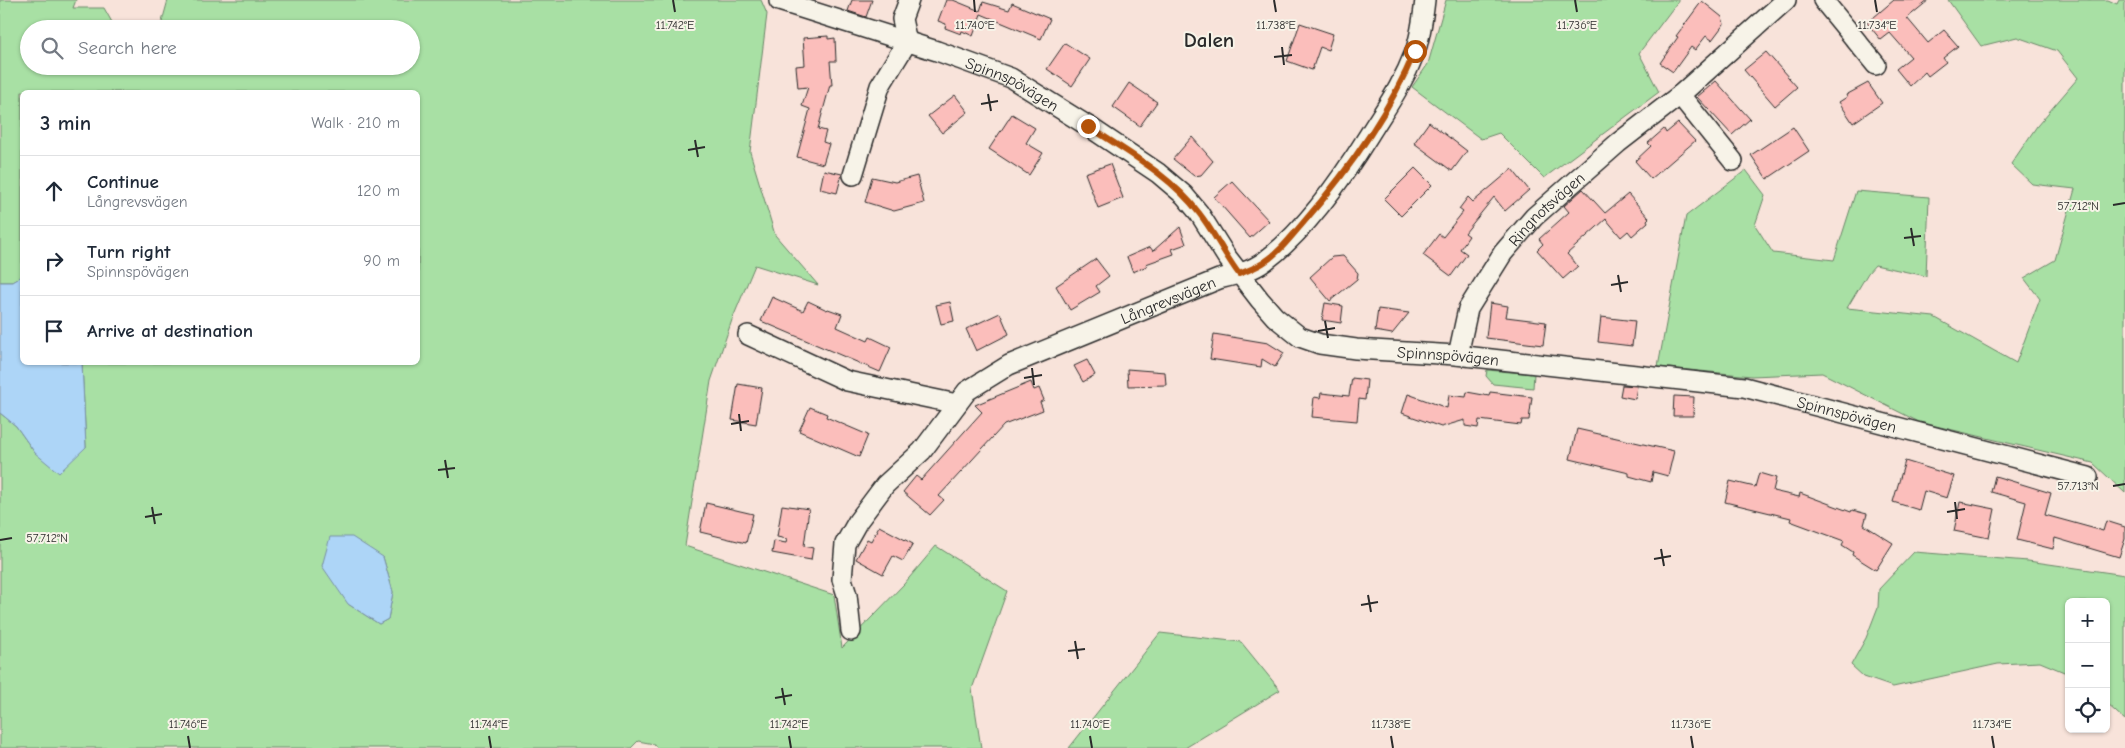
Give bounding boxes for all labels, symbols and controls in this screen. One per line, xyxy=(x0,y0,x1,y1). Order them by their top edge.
text: 11.742°E xyxy=(656,18,694,32)
text: 11.740°E xyxy=(955,18,995,32)
text: 11.738°E xyxy=(1256,18,1296,32)
text: 11.736°E xyxy=(1557,18,1597,32)
text: 11.734°E xyxy=(1857,18,1897,32)
search box xyxy=(20,20,420,75)
district label: Dalen xyxy=(1184,28,1234,52)
icon: search xyxy=(38,34,66,62)
text: Search here xyxy=(78,37,177,59)
route start xyxy=(1404,40,1427,63)
street label: Spinnspövägen xyxy=(963,54,1062,115)
text: 3 min xyxy=(40,111,91,135)
text: Walk · 210 m xyxy=(311,114,400,132)
route end xyxy=(1077,115,1100,138)
street label: Ringnotsvägen xyxy=(1505,169,1589,250)
text: Continue xyxy=(87,171,159,193)
icon: ahead xyxy=(40,177,68,205)
text: 120 m xyxy=(357,182,400,200)
text: Långrevsvägen xyxy=(87,193,188,211)
text: 57.712°N xyxy=(2057,199,2099,213)
text: Turn right xyxy=(87,241,171,263)
icon: right xyxy=(40,247,68,275)
text: 90 m xyxy=(363,252,400,270)
text: Spinnspövägen xyxy=(87,263,189,281)
street label: Långrevsvägen xyxy=(1118,273,1218,328)
icon: arrive xyxy=(40,317,68,345)
text: Arrive at destination xyxy=(87,320,253,342)
street label: Spinnspövägen xyxy=(1397,343,1500,370)
street label: Spinnspövägen xyxy=(1795,393,1898,437)
text: 57.713°N xyxy=(2057,479,2099,493)
text: 57.712°N xyxy=(26,531,68,545)
map controls xyxy=(2065,598,2110,733)
button: + xyxy=(2065,598,2110,643)
button: − xyxy=(2065,643,2110,688)
button: locate xyxy=(2065,688,2110,733)
text: 11.746°E xyxy=(169,717,207,731)
text: 11.744°E xyxy=(470,717,508,731)
text: 11.742°E xyxy=(770,717,808,731)
text: 11.740°E xyxy=(1070,717,1110,731)
text: 11.738°E xyxy=(1371,717,1411,731)
text: 11.736°E xyxy=(1671,717,1711,731)
text: 11.734°E xyxy=(1972,717,2012,731)

